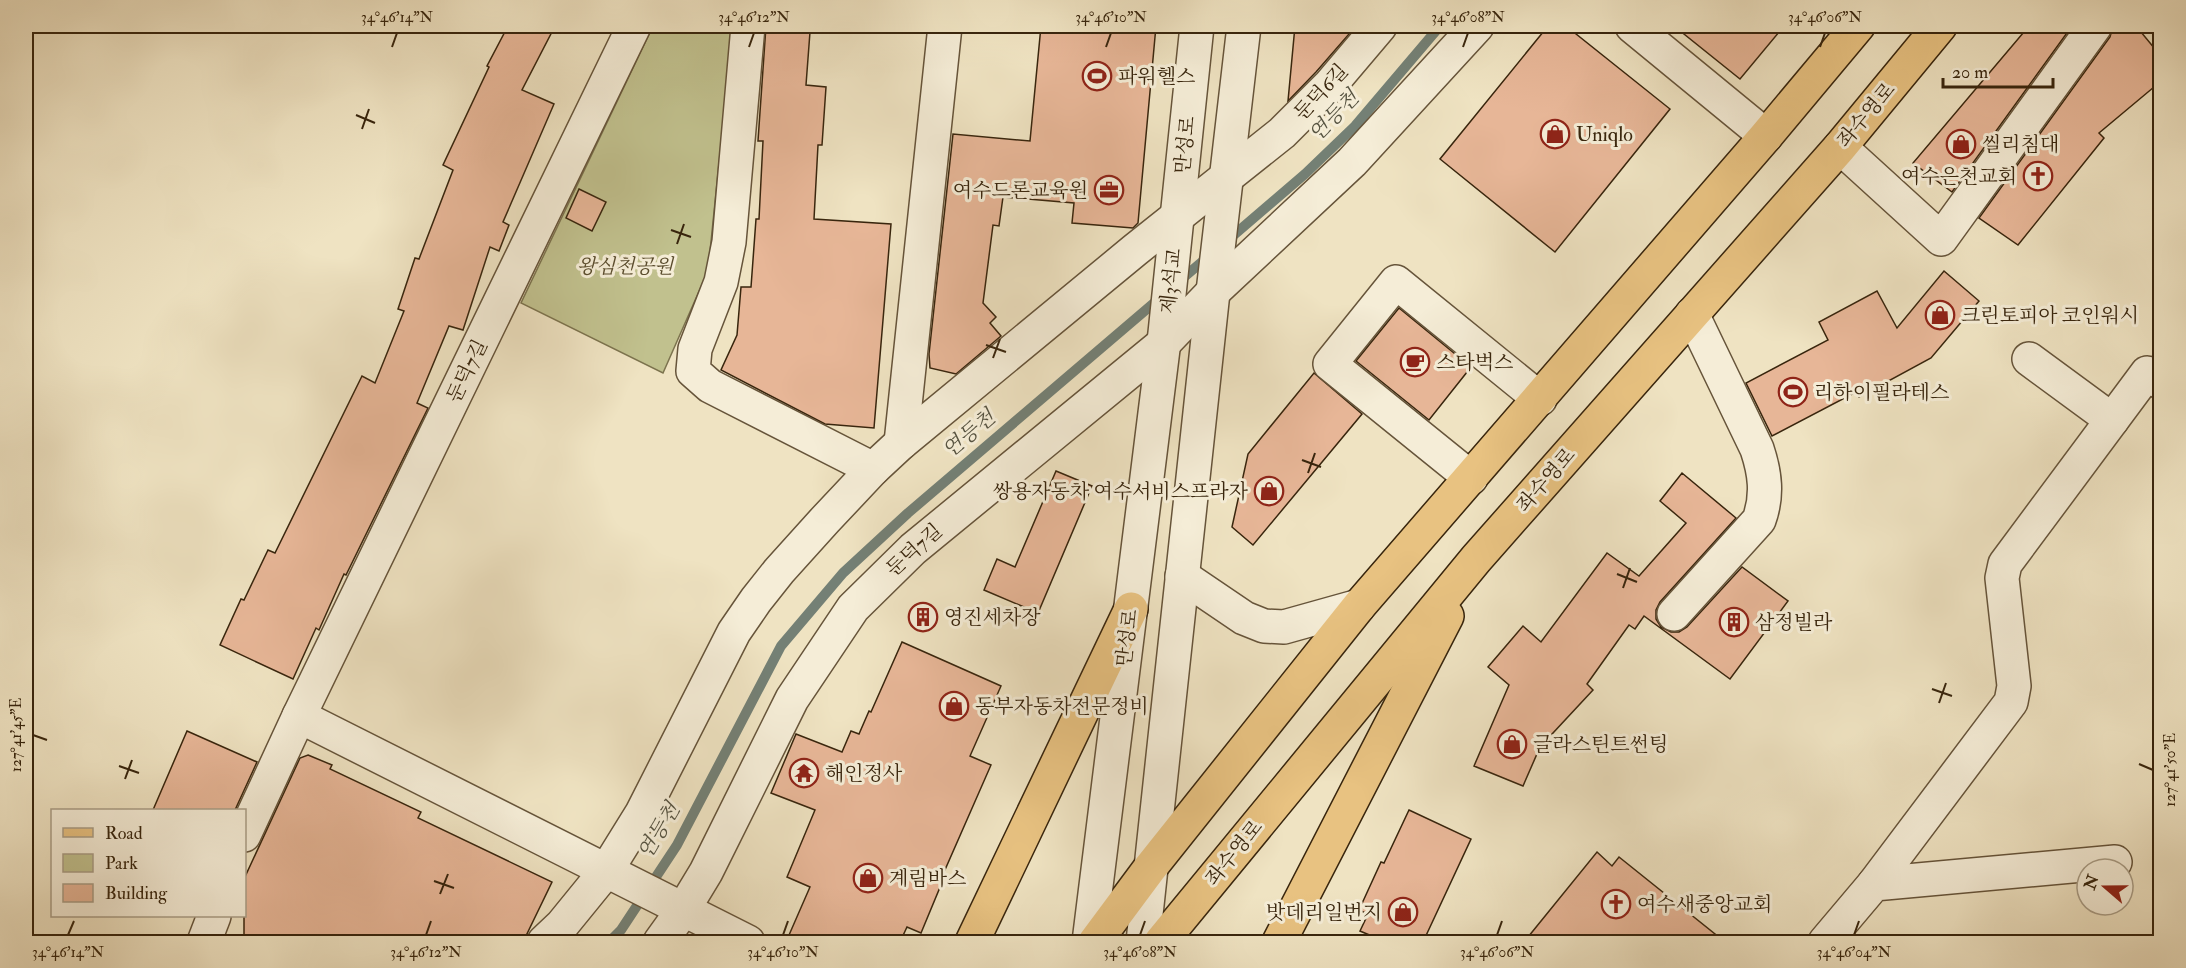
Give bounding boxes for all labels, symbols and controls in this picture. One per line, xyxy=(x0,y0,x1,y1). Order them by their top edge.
text: 34°46'14"N xyxy=(361,8,434,27)
text: 34°46'12"N xyxy=(718,8,790,27)
text: 34°46'10"N xyxy=(1075,8,1147,27)
text: 34°46'08"N xyxy=(1431,8,1505,27)
text: 34°46'06"N xyxy=(1788,8,1862,27)
scale bar xyxy=(1943,51,2052,89)
street label: 둔덕6길 xyxy=(1289,59,1353,125)
sports icon: 파워헬스 xyxy=(1081,60,1113,92)
text: 20 m xyxy=(1952,61,1988,84)
place label: 파워헬스 xyxy=(1118,64,1195,89)
street label: 좌수영로 xyxy=(1832,77,1900,153)
water label: 연등천 xyxy=(1303,84,1366,147)
street label: 만성로 xyxy=(1170,115,1200,175)
shop icon: Uniqlo xyxy=(1539,118,1571,150)
place label: Uniqlo xyxy=(1576,122,1633,147)
shop icon: 씰리침대 xyxy=(1945,128,1977,160)
place label: 씰리침대 xyxy=(1982,132,2059,157)
church icon: 여수은천교회 xyxy=(2022,160,2054,192)
place label: 여수은천교회 xyxy=(1901,164,2017,189)
office icon: 여수드론교육원 xyxy=(1093,174,1125,206)
place label: 여수드론교육원 xyxy=(953,178,1088,203)
street label: 제3석교 xyxy=(1155,246,1187,315)
park label: 왕심천공원 xyxy=(577,254,675,279)
shop icon: 크린토피아 코인워시 xyxy=(1924,299,1956,331)
place label: 크린토피아 코인워시 xyxy=(1961,303,2139,328)
street label: 둔덕7길 xyxy=(441,335,493,407)
cafe icon: 스타벅스 xyxy=(1399,346,1431,378)
place label: 스타벅스 xyxy=(1436,350,1513,375)
sports icon: 리하이필라테스 xyxy=(1777,376,1809,408)
place label: 리하이필라테스 xyxy=(1814,380,1949,405)
water label: 연등천 xyxy=(937,403,1002,464)
street label: 좌수영로 xyxy=(1511,443,1581,517)
shop icon: 쌍용자동차 여수서비스프라자 xyxy=(1253,475,1285,507)
place label: 쌍용자동차 여수서비스프라자 xyxy=(993,479,1249,504)
street label: 둔덕7길 xyxy=(881,518,947,582)
building icon: 영진세차장 xyxy=(907,601,939,633)
place label: 영진세차장 xyxy=(944,605,1041,630)
building icon: 삼정빌라 xyxy=(1718,606,1750,638)
street label: 만성로 xyxy=(1111,608,1143,668)
place label: 삼정빌라 xyxy=(1755,610,1833,635)
shop icon: 동부자동차전문정비 xyxy=(938,690,970,722)
place label: 동부자동차전문정비 xyxy=(975,694,1149,719)
text: 127°41'45"E xyxy=(7,698,26,772)
shop icon: 글라스틴트썬팅 xyxy=(1496,728,1528,760)
place label: 글라스틴트썬팅 xyxy=(1533,732,1668,757)
text: 127°41'50"E xyxy=(2161,733,2180,807)
temple icon: 해인정사 xyxy=(788,757,820,789)
place label: 해인정사 xyxy=(825,761,903,786)
water label: 연등천 xyxy=(632,796,687,864)
legend xyxy=(51,809,246,917)
street label: 좌수영로 xyxy=(1200,815,1268,891)
text: Road xyxy=(105,822,143,845)
text: Park xyxy=(105,852,138,875)
north arrow xyxy=(2075,857,2135,917)
shop icon: 계림바스 xyxy=(852,862,884,894)
place label: 계림바스 xyxy=(889,866,966,891)
text: N xyxy=(2080,871,2104,893)
text: Building xyxy=(105,882,168,905)
church icon: 여수새중앙교회 xyxy=(1600,888,1632,920)
place label: 여수새중앙교회 xyxy=(1637,892,1772,917)
shop icon: 밧데리일번지 xyxy=(1387,896,1419,928)
place label: 밧데리일번지 xyxy=(1266,900,1382,925)
text: 34°46'14"N xyxy=(32,943,105,962)
text: 34°46'12"N xyxy=(390,943,462,962)
text: 34°46'10"N xyxy=(747,943,819,962)
text: 34°46'08"N xyxy=(1103,943,1177,962)
text: 34°46'06"N xyxy=(1460,943,1534,962)
text: 34°46'04"N xyxy=(1817,943,1892,962)

